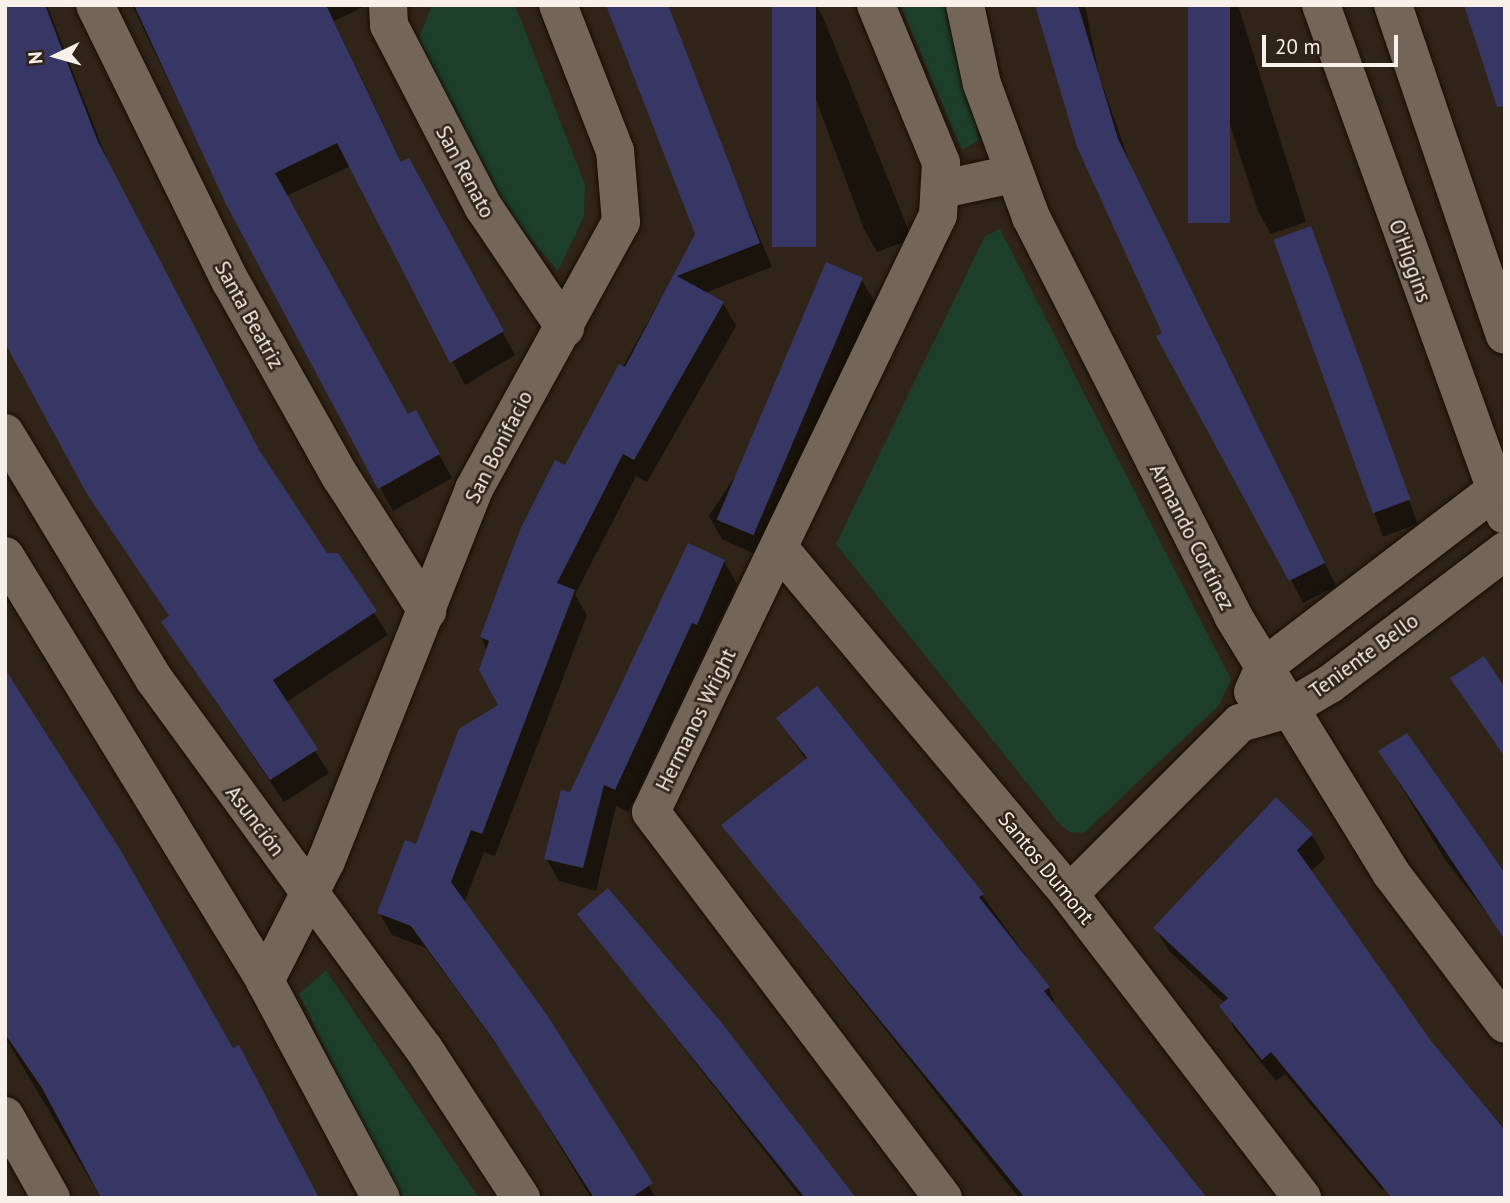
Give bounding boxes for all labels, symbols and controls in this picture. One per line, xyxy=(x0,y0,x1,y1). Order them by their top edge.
north arrow xyxy=(21,21,91,91)
scale bar xyxy=(1265,21,1402,65)
text: 20 m xyxy=(1275,33,1321,60)
text: N xyxy=(23,51,48,65)
street label: San Renato xyxy=(430,122,500,222)
street label: O'Higgins xyxy=(1383,216,1437,306)
street label: Santa Beatriz xyxy=(209,257,289,373)
street label: San Bonifacio xyxy=(460,387,538,507)
street label: Armando Cortínez xyxy=(1144,460,1240,614)
street label: Teniente Bello xyxy=(1305,608,1423,704)
street label: Hermanos Wright xyxy=(651,644,741,796)
street label: Asunción xyxy=(220,781,290,861)
street label: Santos Dumont xyxy=(993,807,1099,929)

